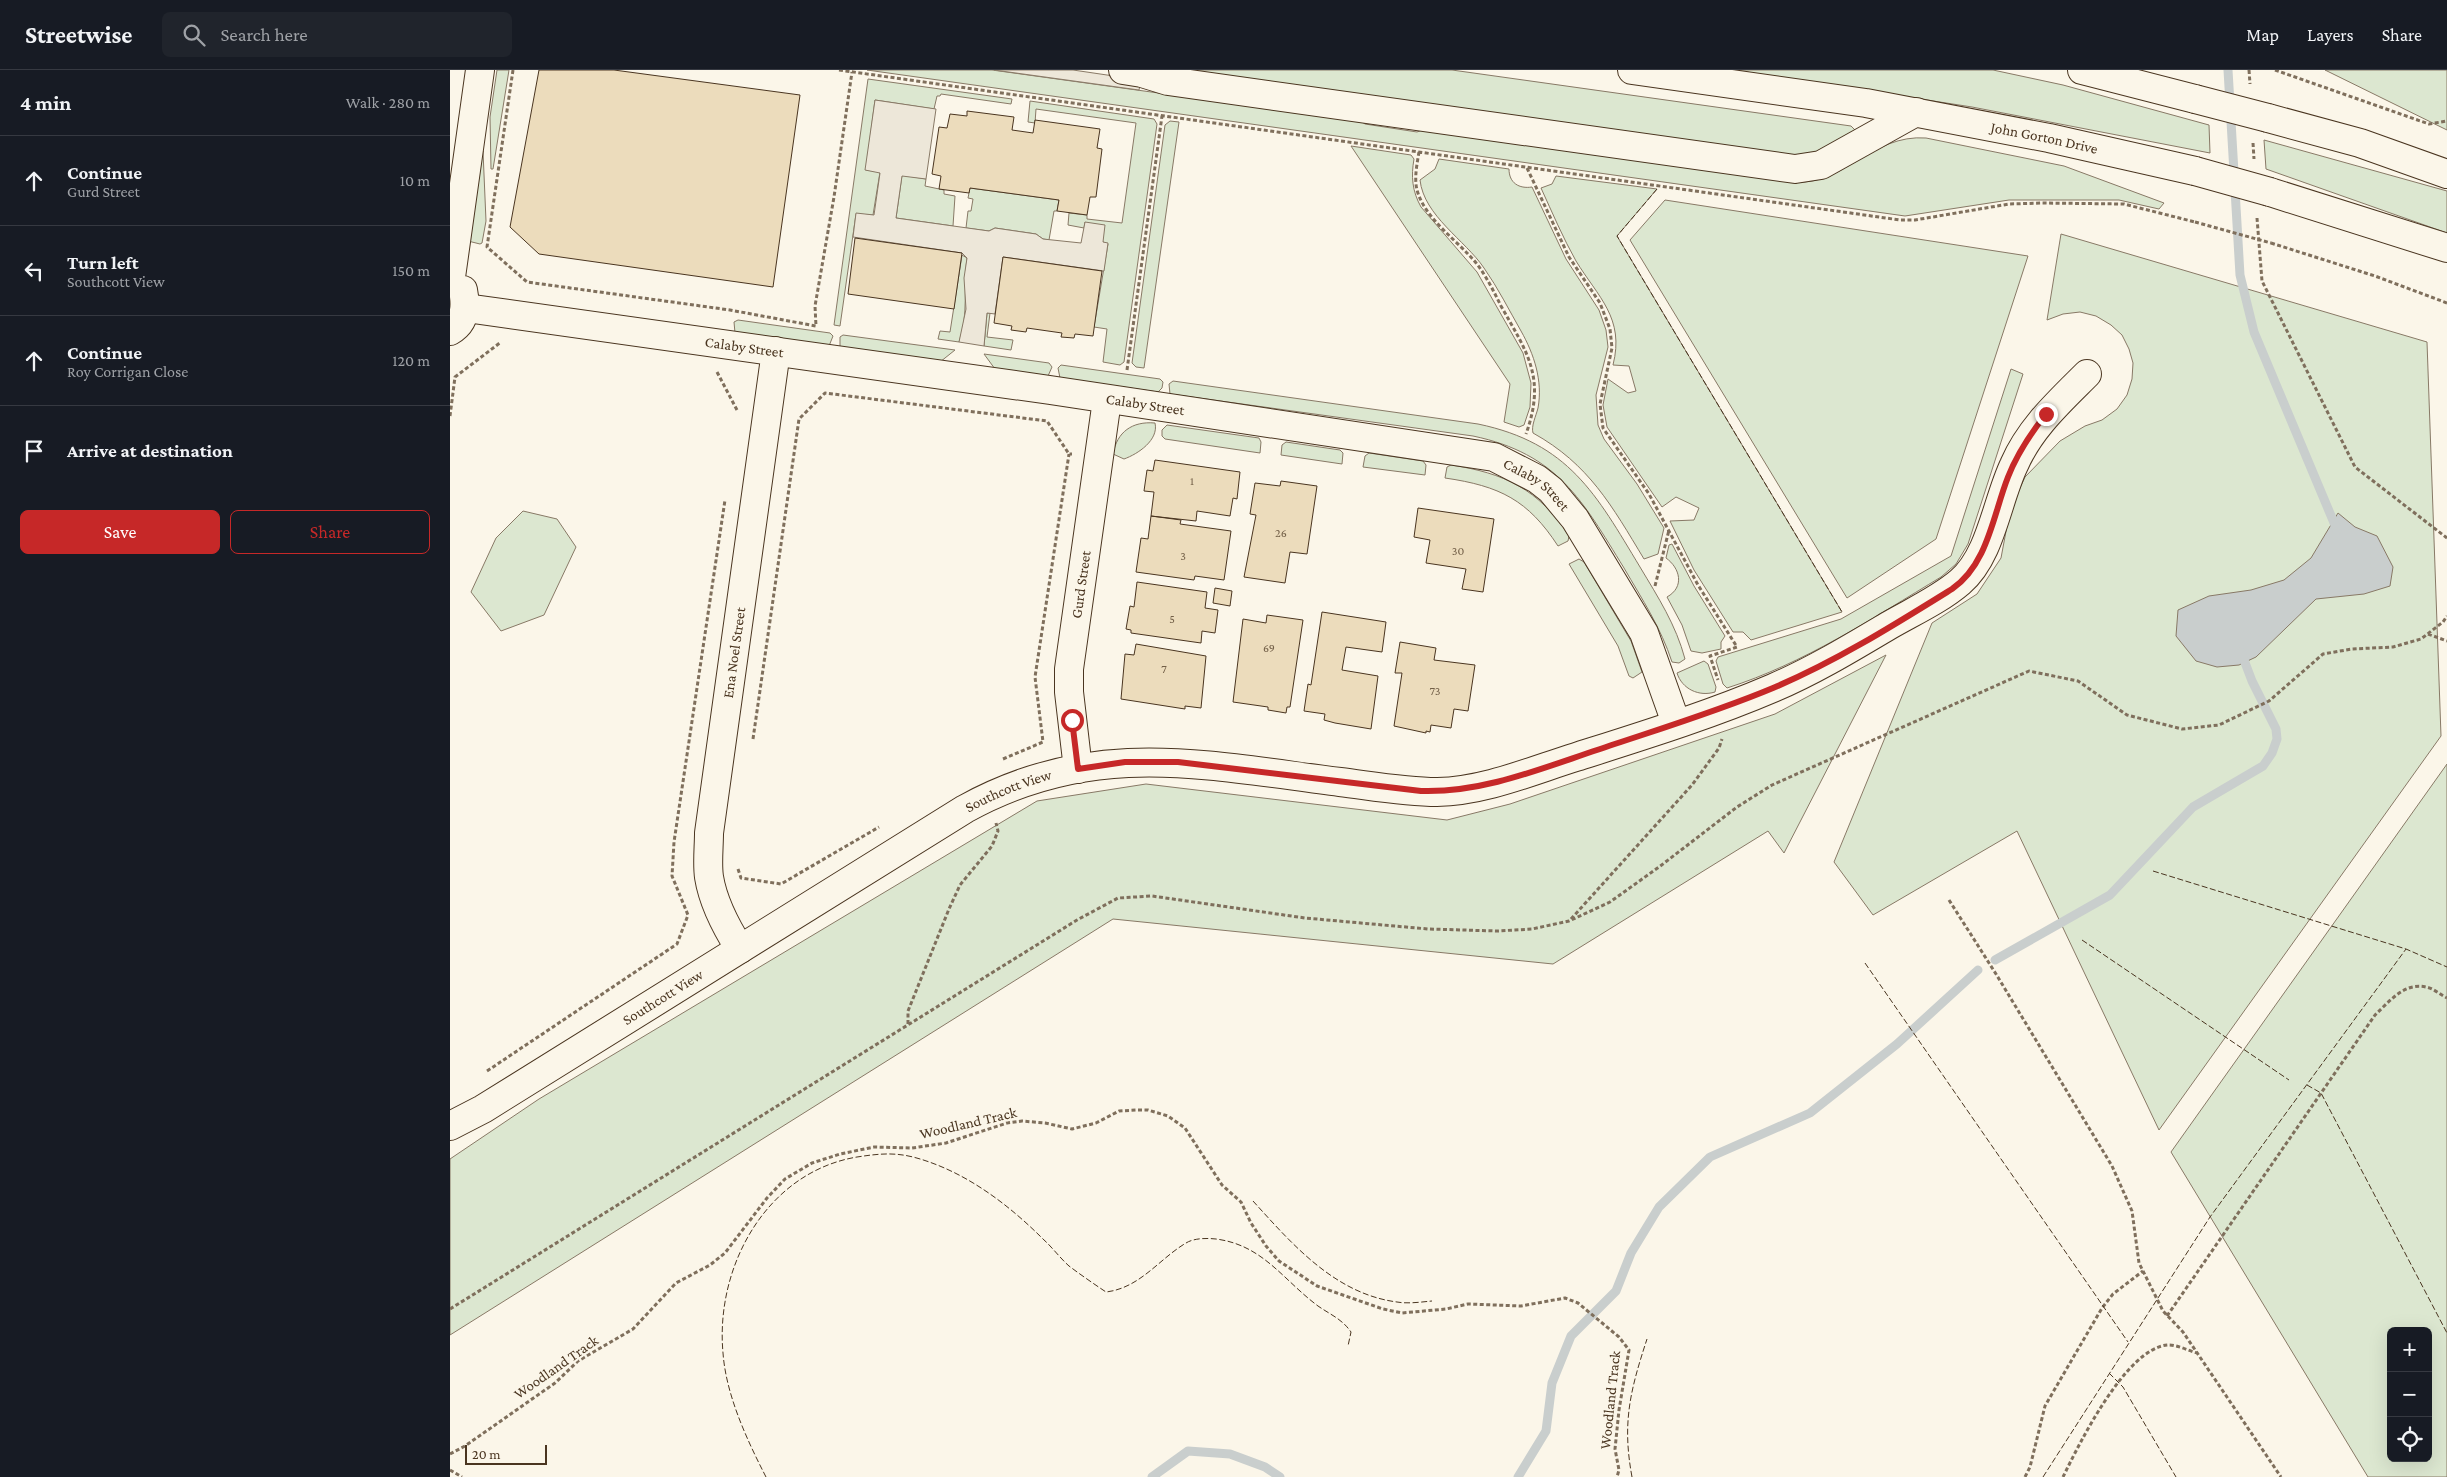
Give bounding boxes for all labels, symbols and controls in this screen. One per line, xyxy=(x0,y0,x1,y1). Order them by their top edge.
search box xyxy=(162,12,512,57)
text: Streetwise xyxy=(25,21,132,48)
icon: search xyxy=(180,21,208,49)
text: Search here xyxy=(220,24,308,45)
text: Map xyxy=(2246,25,2279,45)
text: Layers xyxy=(2307,25,2354,45)
text: Share xyxy=(2382,25,2422,45)
text: 4 min xyxy=(20,91,71,115)
text: Walk · 280 m xyxy=(346,94,430,111)
street label: John Gorton Drive xyxy=(1987,119,2100,157)
text: Continue xyxy=(67,162,142,183)
icon: ahead xyxy=(20,167,48,195)
text: 10 m xyxy=(400,172,430,189)
text: Gurd Street xyxy=(67,183,140,200)
text: Turn left xyxy=(67,252,139,273)
icon: left xyxy=(20,257,48,285)
text: 150 m xyxy=(392,262,430,279)
text: Southcott View xyxy=(67,273,165,290)
street label: Calaby Street xyxy=(704,334,786,361)
text: Continue xyxy=(67,342,142,363)
icon: ahead xyxy=(20,347,48,375)
text: 120 m xyxy=(392,352,430,369)
text: Roy Corrigan Close xyxy=(67,363,188,380)
street label: Calaby Street xyxy=(1105,391,1187,418)
route end xyxy=(2035,403,2058,426)
icon: arrive xyxy=(20,437,48,465)
text: Arrive at destination xyxy=(67,440,233,461)
street label: Calaby Street xyxy=(1501,455,1574,515)
house number: 1 xyxy=(1190,474,1194,488)
button: Save xyxy=(20,510,220,554)
button: Share xyxy=(230,510,430,554)
house number: 26 xyxy=(1275,526,1287,540)
house number: 30 xyxy=(1452,544,1464,558)
street label: Gurd Street xyxy=(1068,548,1094,619)
house number: 3 xyxy=(1180,549,1186,563)
street label: Ena Noel Street xyxy=(720,605,748,699)
house number: 5 xyxy=(1169,612,1175,626)
house number: 69 xyxy=(1263,641,1275,655)
house number: 7 xyxy=(1161,662,1167,676)
house number: 73 xyxy=(1429,684,1441,698)
route start xyxy=(1061,709,1084,732)
street label: Southcott View xyxy=(962,766,1054,815)
street label: Southcott View xyxy=(620,966,707,1028)
street label: Woodland Track xyxy=(918,1104,1019,1142)
map controls xyxy=(2387,1327,2432,1462)
button: + xyxy=(2387,1327,2432,1372)
street label: Woodland Track xyxy=(511,1332,602,1402)
street label: Woodland Track xyxy=(1597,1349,1623,1450)
button: − xyxy=(2387,1372,2432,1417)
button: locate xyxy=(2387,1417,2432,1462)
scale bar xyxy=(465,1442,548,1465)
text: 20 m xyxy=(472,1446,500,1462)

